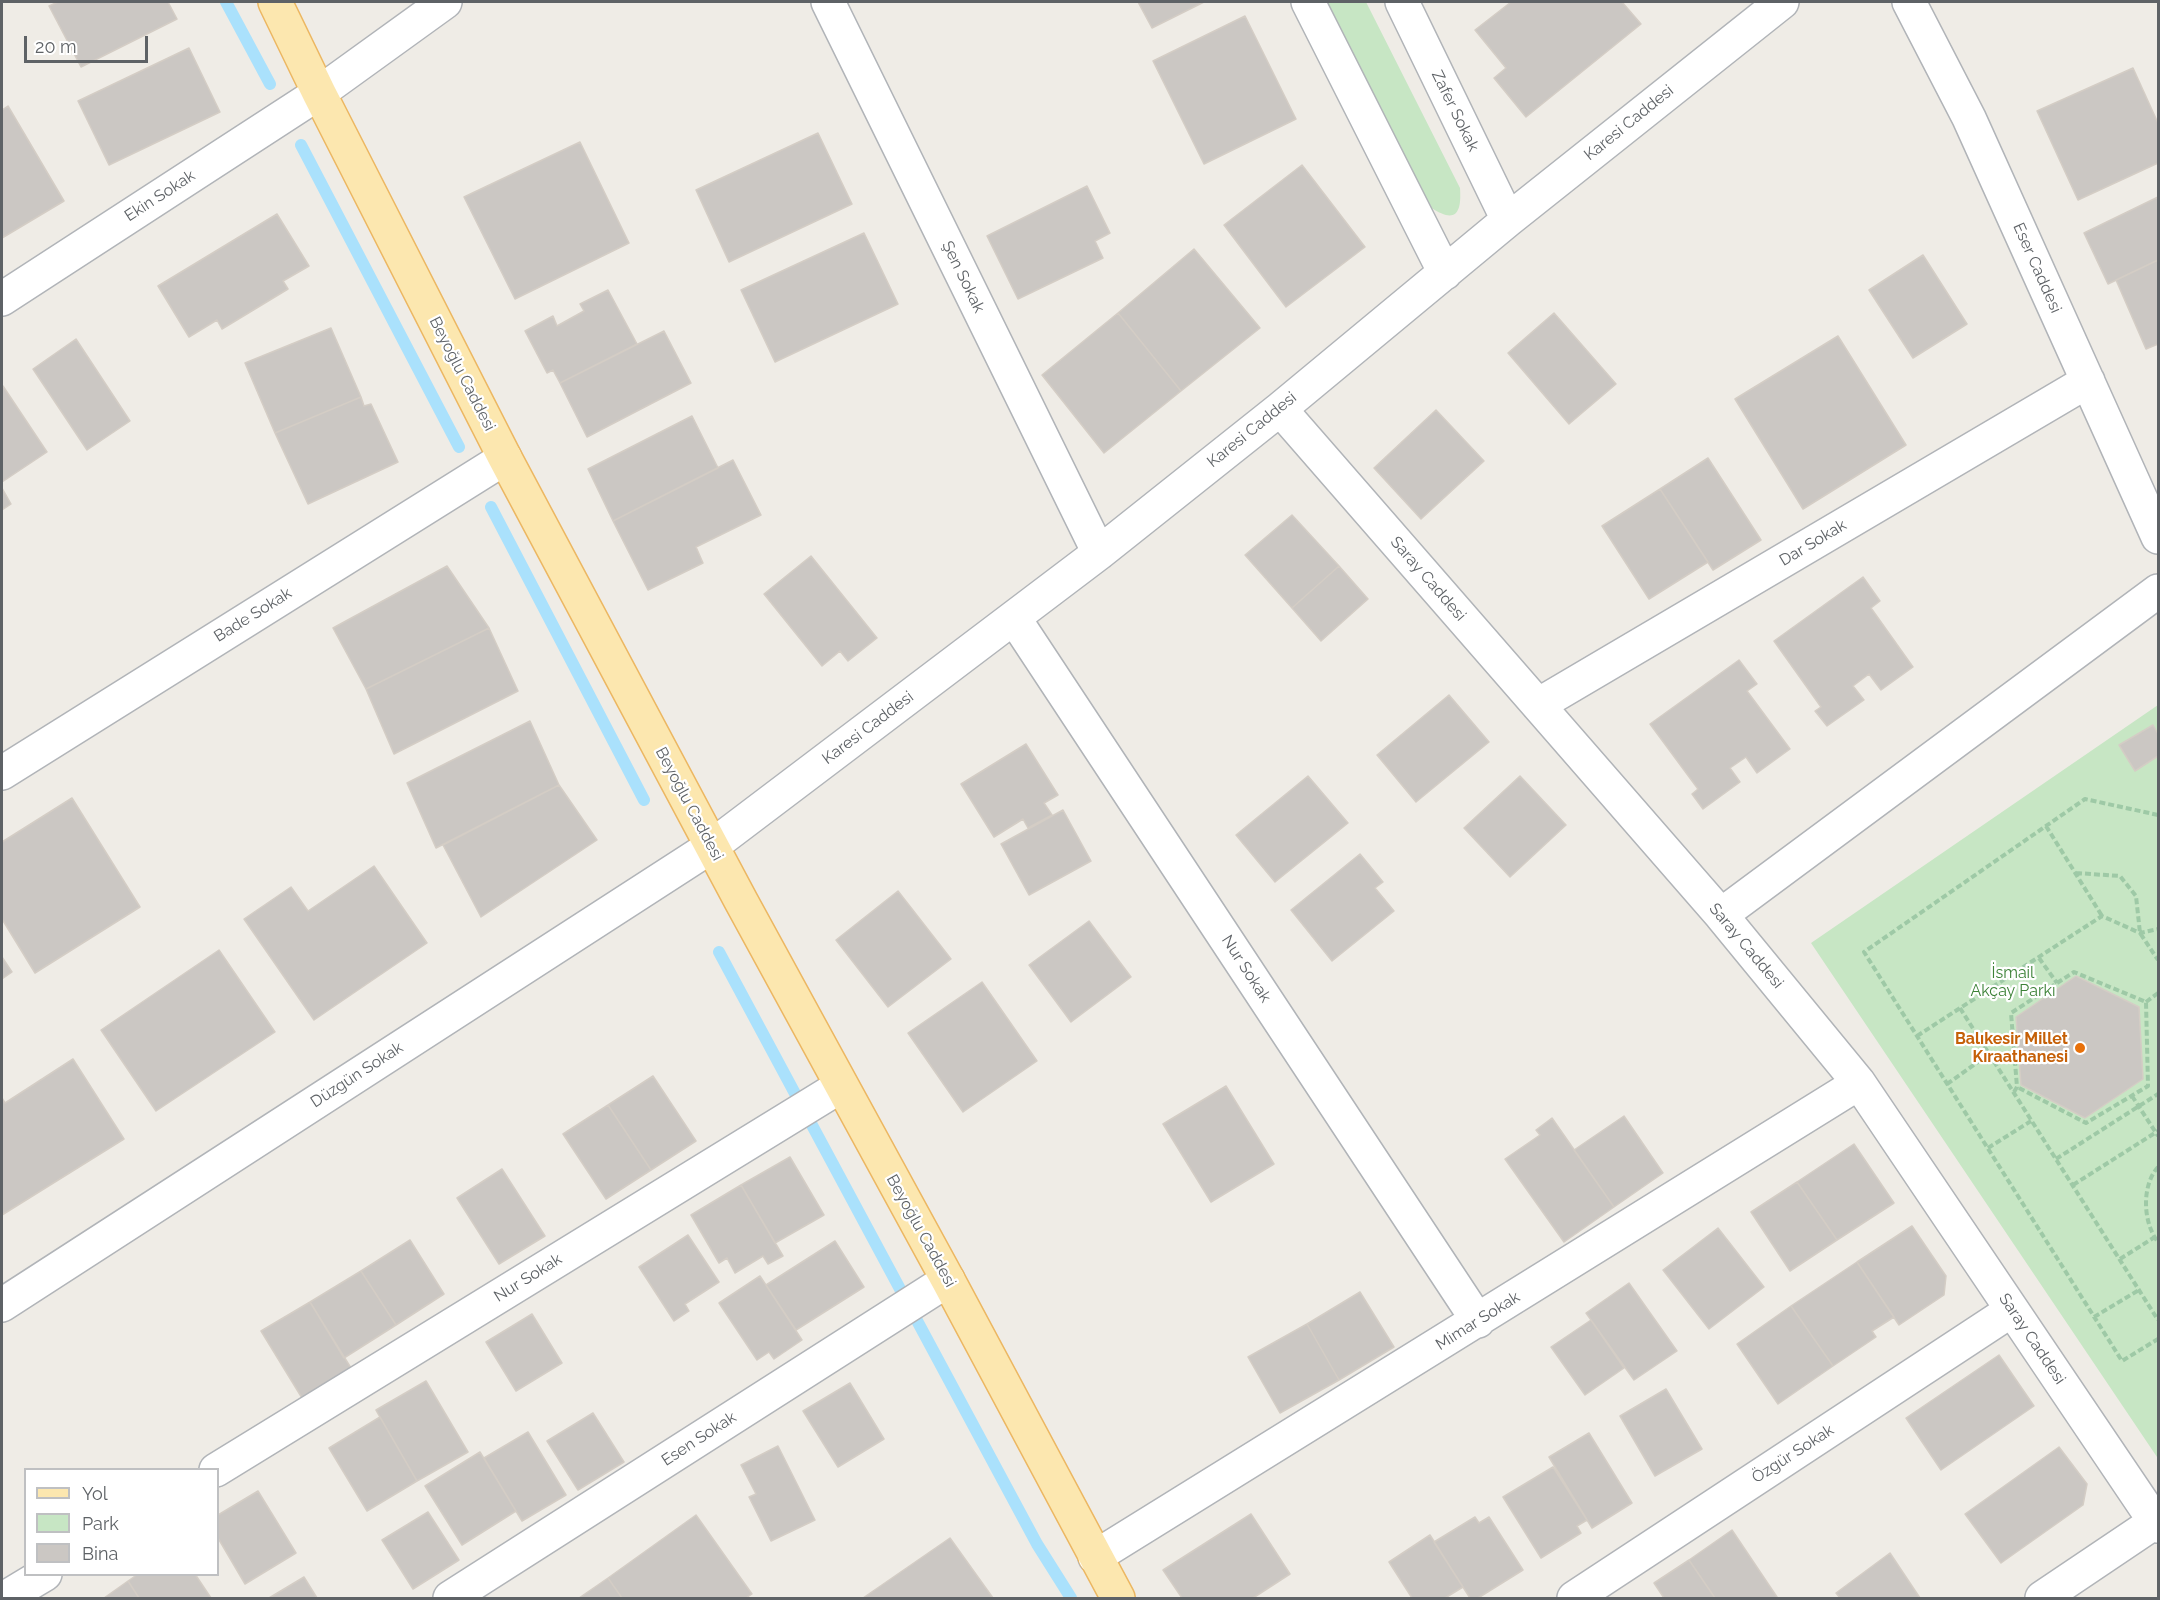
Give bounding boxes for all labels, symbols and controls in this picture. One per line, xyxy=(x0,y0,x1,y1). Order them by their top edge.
scale bar xyxy=(27,24,152,62)
text: 20 m xyxy=(35,36,77,57)
street label: Zafer Sokak xyxy=(1427,67,1483,155)
street label: Karesi Caddesi xyxy=(1581,81,1677,165)
street label: Ekin Sokak xyxy=(121,166,199,226)
street label: Eser Caddesi xyxy=(2009,220,2065,316)
street label: Şen Sokak xyxy=(937,238,989,316)
street label: Beyoğlu Caddesi xyxy=(425,314,499,434)
street label: Karesi Caddesi xyxy=(1204,388,1300,472)
street label: Dar Sokak xyxy=(1776,516,1850,570)
street label: Saray Caddesi xyxy=(1386,533,1470,625)
street label: Bade Sokak xyxy=(211,584,295,646)
street label: Karesi Caddesi xyxy=(819,687,917,769)
street label: Beyoğlu Caddesi xyxy=(651,744,727,864)
street label: Saray Caddesi xyxy=(1705,899,1787,993)
street label: Nur Sokak xyxy=(1217,932,1275,1006)
park label: İsmail Akçay Parkı xyxy=(1970,963,2056,1001)
place label: Balıkesir Millet Kıraathanesi xyxy=(1955,1029,2068,1067)
street label: Düzgün Sokak xyxy=(307,1038,407,1112)
marker: Balıkesir Millet Kıraathanesi xyxy=(2073,1041,2087,1055)
street label: Beyoğlu Caddesi xyxy=(882,1171,960,1291)
street label: Nur Sokak xyxy=(491,1250,565,1306)
street label: Mimar Sokak xyxy=(1432,1288,1524,1354)
street label: Saray Caddesi xyxy=(1995,1290,2069,1388)
street label: Esen Sokak xyxy=(658,1408,740,1470)
street label: Özgür Sokak xyxy=(1748,1420,1838,1488)
legend xyxy=(24,1468,219,1576)
text: Yol xyxy=(82,1483,108,1504)
text: Park xyxy=(82,1513,119,1534)
text: Bina xyxy=(82,1543,118,1564)

